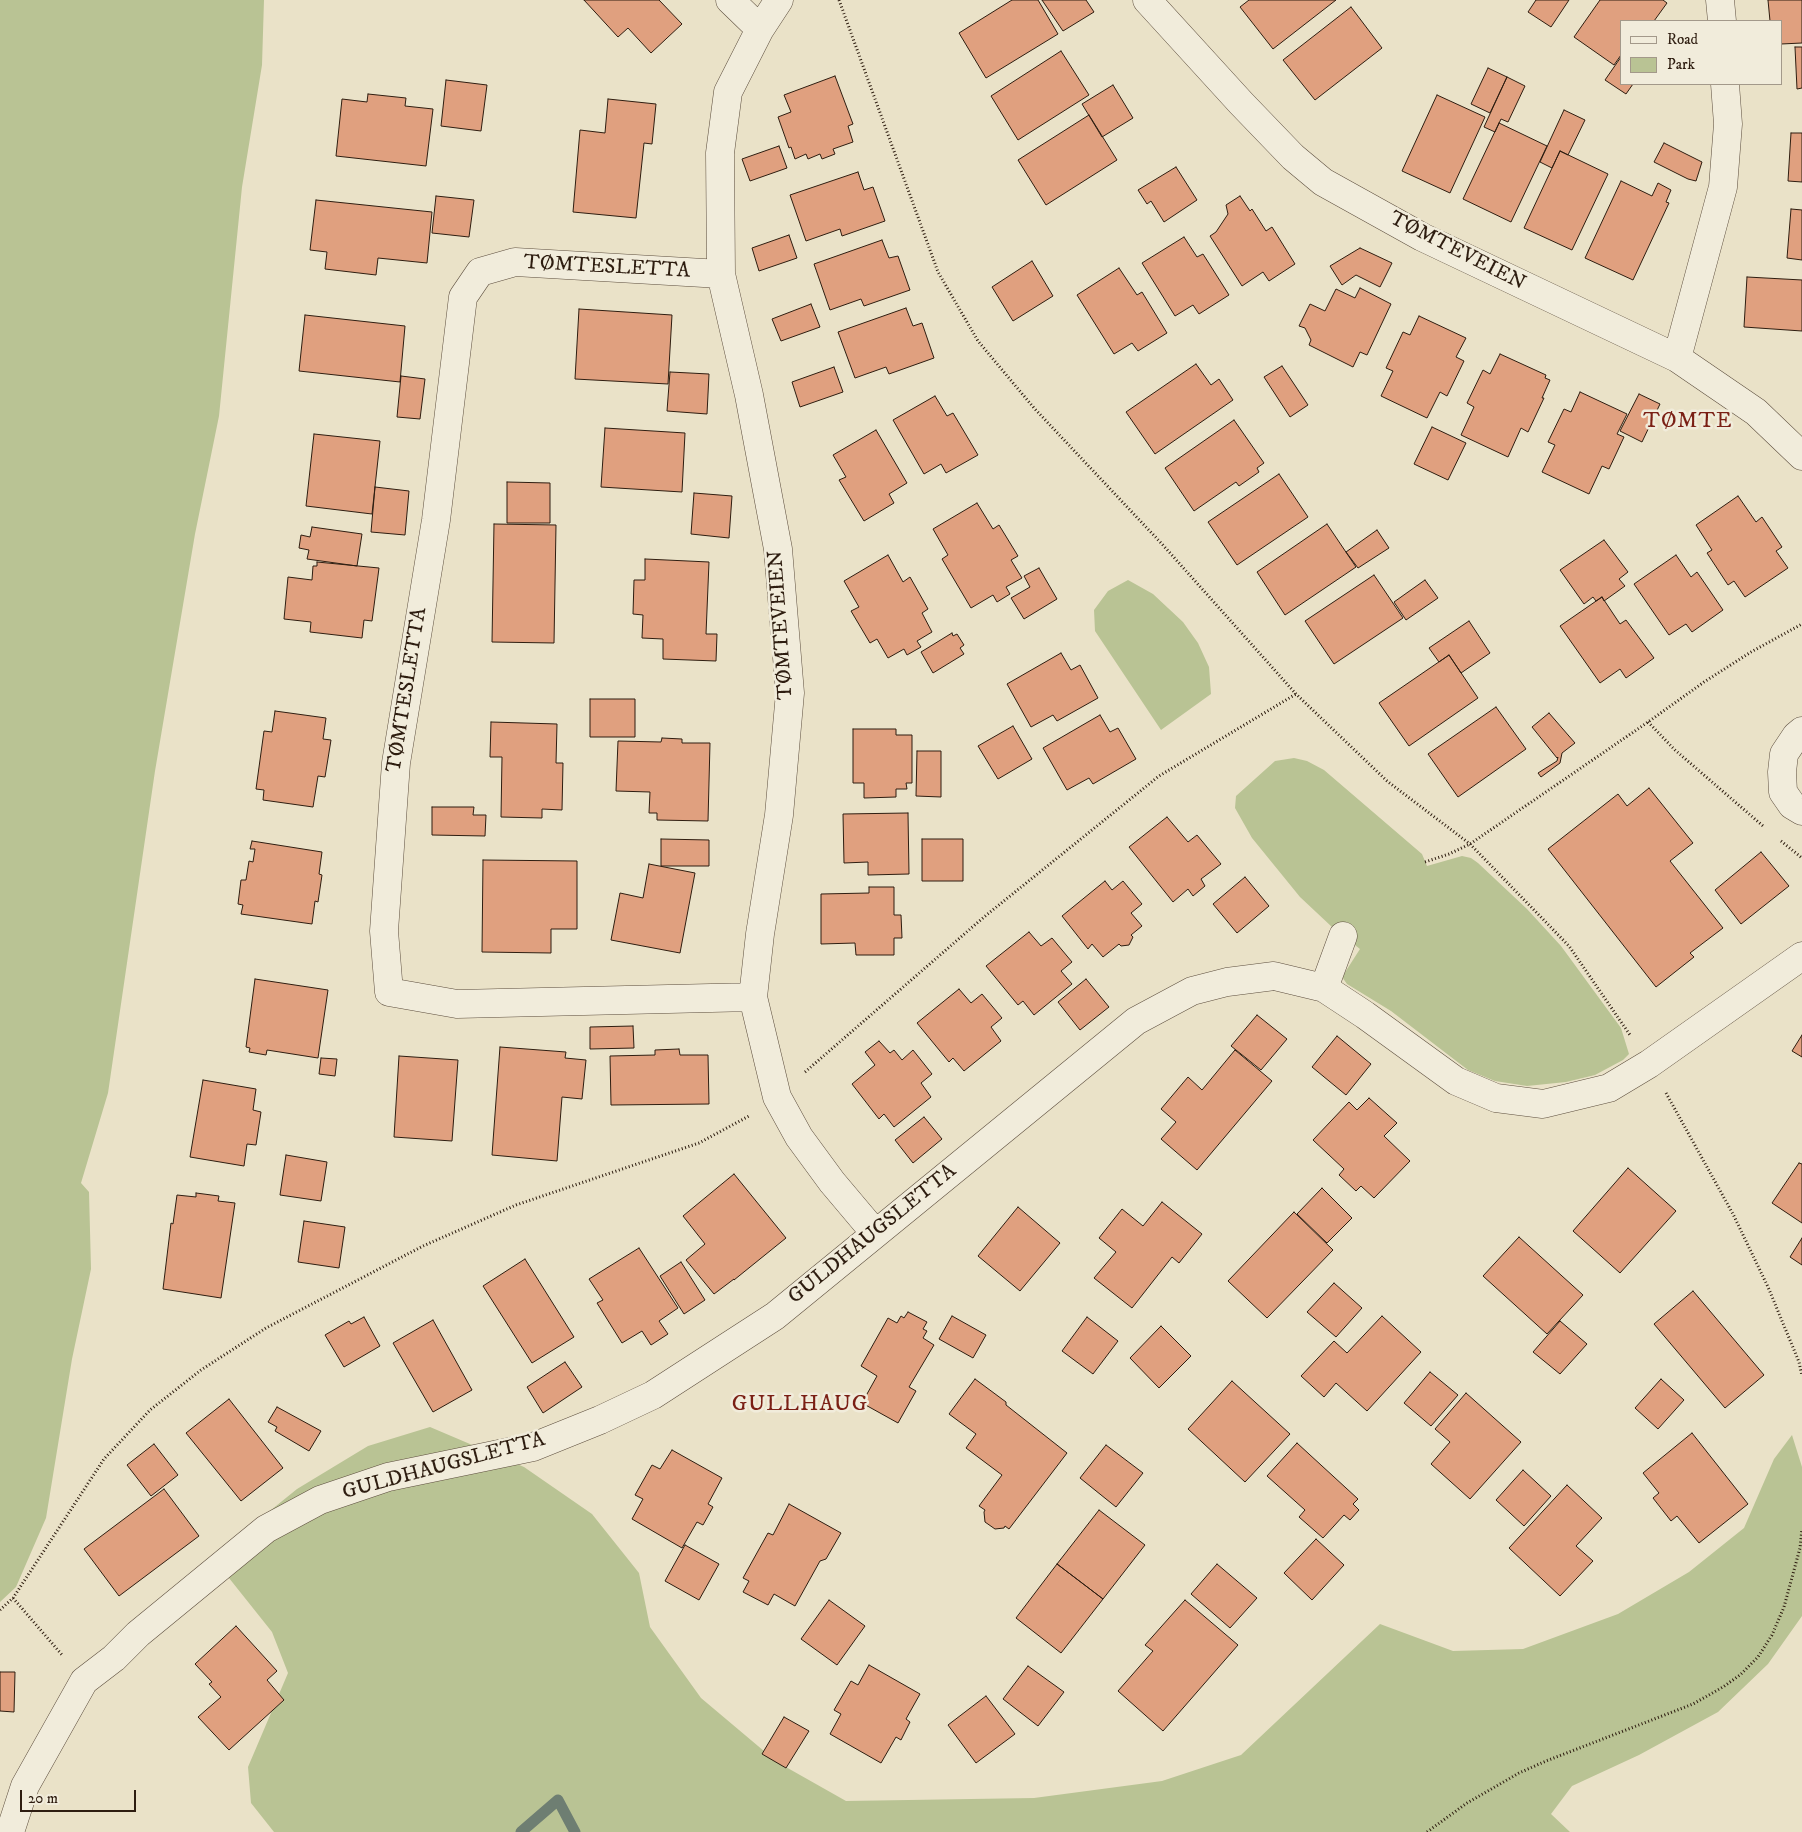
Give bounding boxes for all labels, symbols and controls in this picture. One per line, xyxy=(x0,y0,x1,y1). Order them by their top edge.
legend xyxy=(1620,20,1782,85)
text: Road xyxy=(1667,30,1698,49)
text: Park xyxy=(1667,55,1695,74)
street label: TØMTEVEIEN xyxy=(1385,207,1529,297)
street label: TØMTESLETTA xyxy=(523,251,691,285)
district label: TØMTE xyxy=(1643,409,1733,435)
street label: TØMTEVEIEN xyxy=(764,550,800,700)
street label: TØMTESLETTA xyxy=(383,606,433,774)
street label: GULDHAUGSLETTA xyxy=(784,1160,962,1310)
district label: GULLHAUG xyxy=(731,1392,869,1418)
street label: GULDHAUGSLETTA xyxy=(340,1428,548,1506)
scale bar xyxy=(22,1780,139,1812)
text: 20 m xyxy=(28,1789,58,1808)

